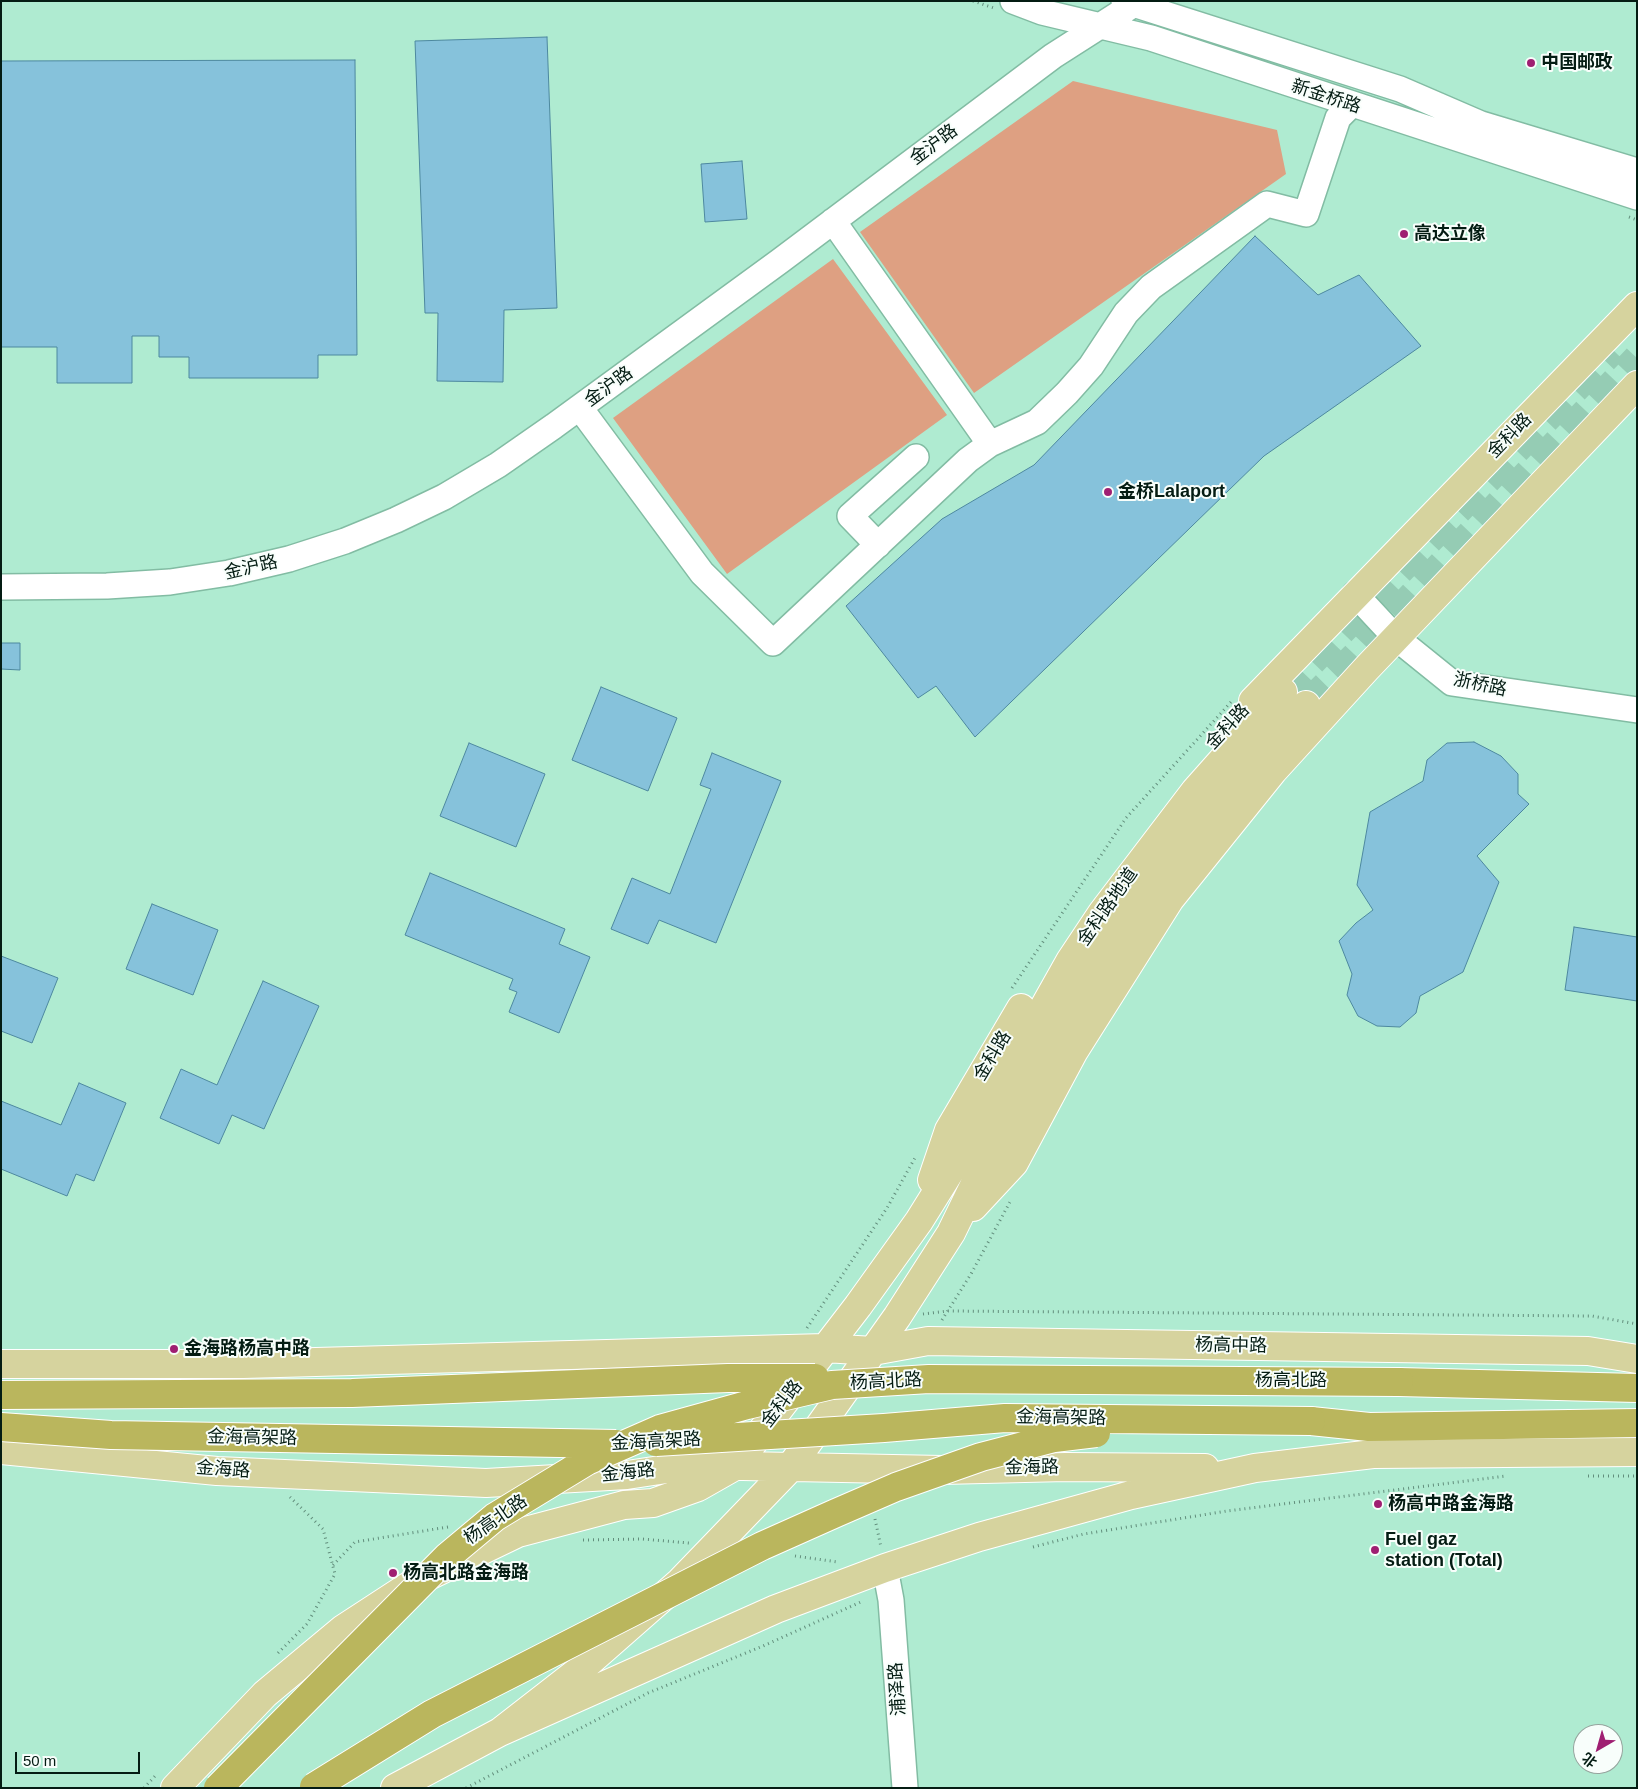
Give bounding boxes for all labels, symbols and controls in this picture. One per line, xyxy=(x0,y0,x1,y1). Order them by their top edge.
place label: 中国邮政 xyxy=(1541,52,1613,74)
marker: 中国邮政 xyxy=(1525,57,1537,69)
street label: 新金桥路 xyxy=(1288,76,1364,118)
street label: 金沪路 xyxy=(906,120,962,170)
place label: 高达立像 xyxy=(1414,223,1486,245)
marker: 高达立像 xyxy=(1398,228,1410,240)
street label: 金沪路 xyxy=(581,362,637,412)
street label: 金科路 xyxy=(1483,409,1537,463)
place label: 金桥Lalaport xyxy=(1118,481,1225,503)
marker: 金桥Lalaport xyxy=(1102,486,1114,498)
street label: 金沪路 xyxy=(222,551,280,585)
street label: 浙桥路 xyxy=(1451,669,1509,701)
street label: 金科路 xyxy=(1202,700,1254,754)
street label: 金科路地道 xyxy=(1073,864,1143,950)
street label: 金科路 xyxy=(970,1027,1016,1085)
street label: 杨高中路 xyxy=(1195,1335,1267,1357)
place label: 金海路杨高中路 xyxy=(184,1338,310,1360)
marker: 金海路杨高中路 xyxy=(168,1343,180,1355)
street label: 杨高北路 xyxy=(849,1369,923,1395)
street label: 杨高北路 xyxy=(1255,1370,1327,1392)
street label: 金科路 xyxy=(757,1376,807,1432)
street label: 金海高架路 xyxy=(1016,1406,1106,1430)
street label: 金海高架路 xyxy=(207,1426,297,1450)
street label: 金海高架路 xyxy=(610,1429,702,1455)
street label: 金海路 xyxy=(195,1457,251,1483)
street label: 金海路 xyxy=(1005,1457,1059,1479)
street label: 金海路 xyxy=(600,1459,656,1487)
street label: 杨高北路 xyxy=(460,1491,532,1549)
place label: 杨高中路金海路 xyxy=(1388,1493,1514,1515)
marker: 杨高中路金海路 xyxy=(1372,1498,1384,1510)
place label: Fuel gaz station (Total) xyxy=(1385,1529,1503,1572)
marker: Fuel gaz station (Total) xyxy=(1369,1544,1381,1556)
place label: 杨高北路金海路 xyxy=(403,1562,529,1584)
marker: 杨高北路金海路 xyxy=(387,1567,399,1579)
street label: 浦泽路 xyxy=(885,1661,911,1717)
north arrow xyxy=(1573,1724,1623,1774)
scale bar xyxy=(18,1742,142,1774)
text: 北 xyxy=(1579,1749,1600,1771)
text: 50 m xyxy=(23,1752,56,1769)

